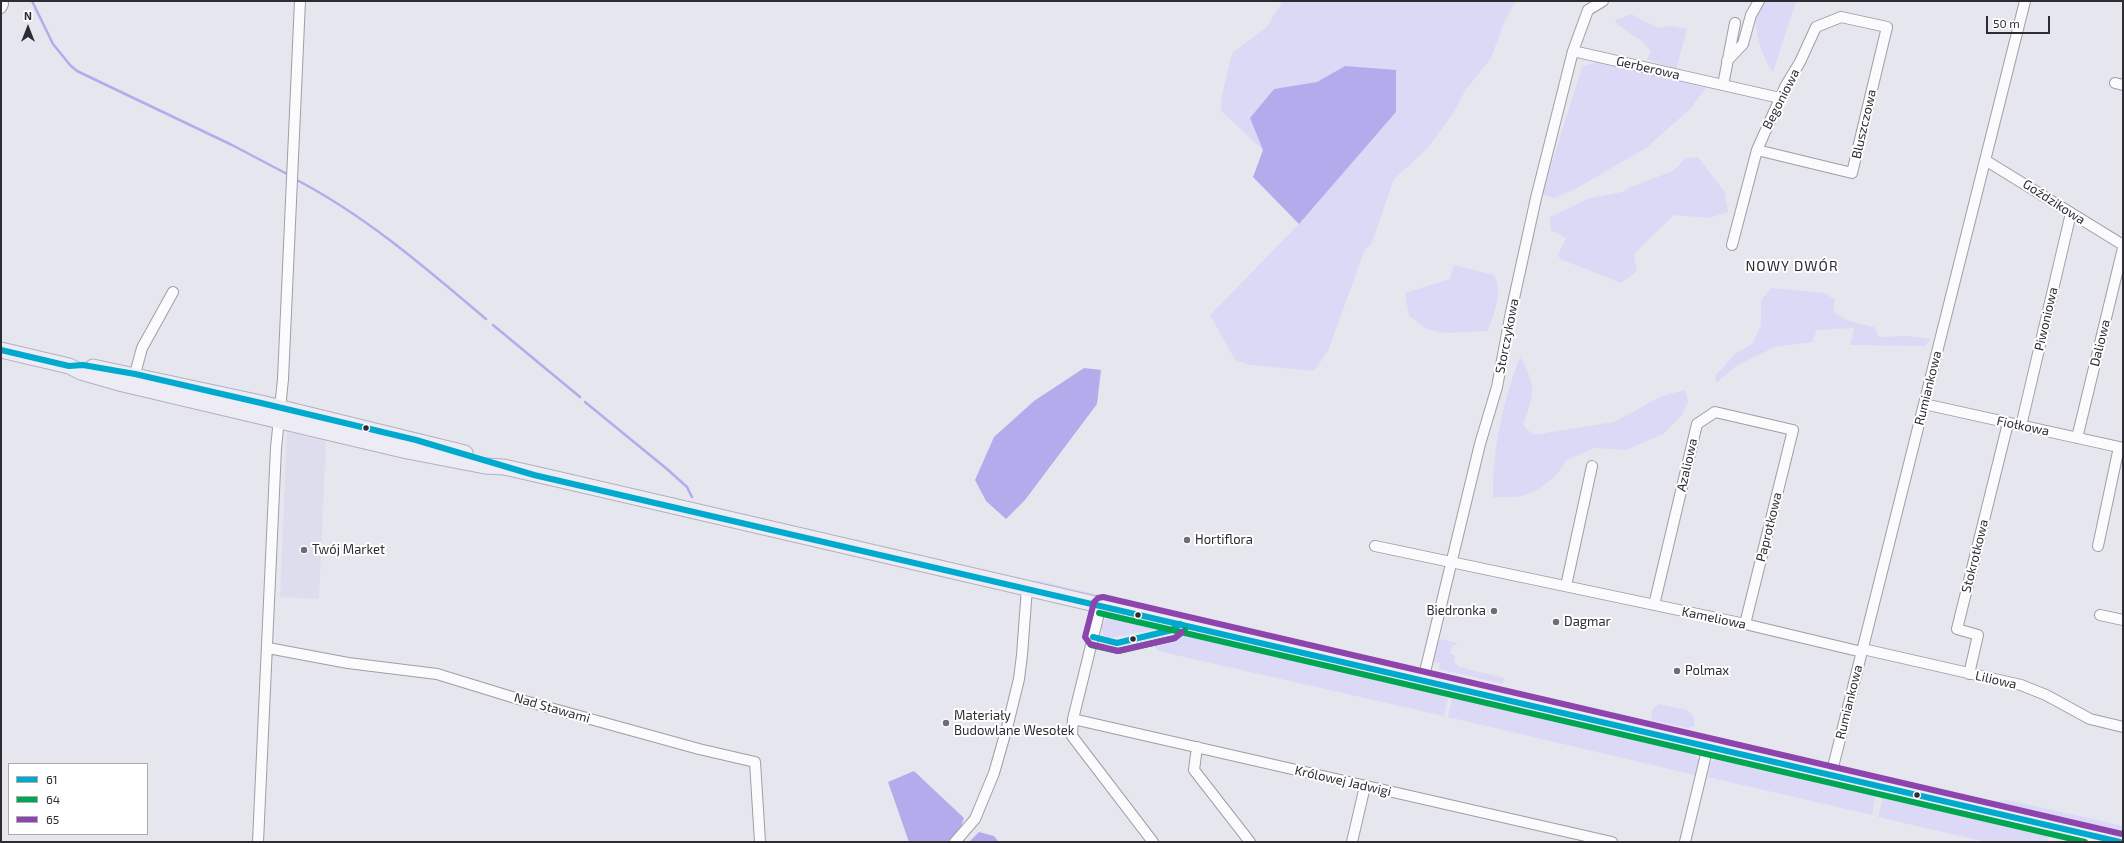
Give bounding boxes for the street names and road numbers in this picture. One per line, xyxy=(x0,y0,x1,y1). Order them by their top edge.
street label: Gerberowa xyxy=(1615,53,1681,83)
street label: Begoniowa xyxy=(1759,66,1803,132)
street label: Bluszczowa xyxy=(1848,88,1880,160)
street label: Goździkowa xyxy=(2020,176,2088,228)
street label: Piwoniowa xyxy=(2031,286,2061,352)
street label: Storczykowa xyxy=(1492,297,1522,375)
street label: Daliowa xyxy=(2087,318,2113,368)
street label: Rumiankowa xyxy=(1911,349,1945,427)
street label: Fiołkowa xyxy=(1995,413,2051,439)
street label: Azaliowa xyxy=(1673,437,1701,493)
street label: Paprotkowa xyxy=(1753,491,1785,563)
street label: Stokrotkowa xyxy=(1958,518,1992,594)
street label: Kameliowa xyxy=(1680,604,1748,632)
street label: Rumiankowa xyxy=(1832,663,1866,741)
street label: Liliowa xyxy=(1974,668,2018,692)
street label: Nad Stawami xyxy=(512,690,592,726)
street label: Królowej Jadwigi xyxy=(1293,762,1393,800)

